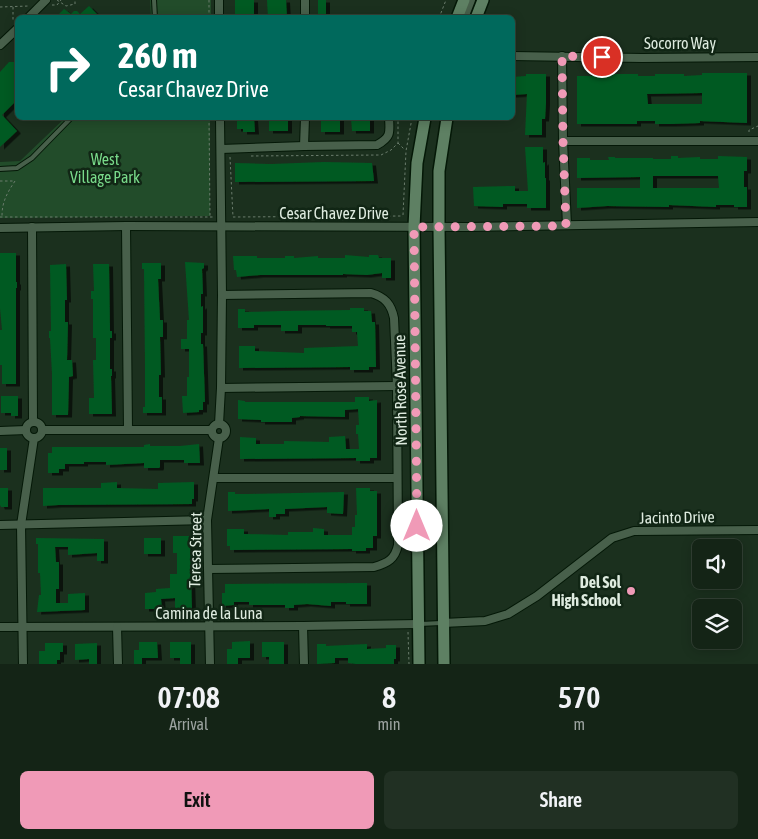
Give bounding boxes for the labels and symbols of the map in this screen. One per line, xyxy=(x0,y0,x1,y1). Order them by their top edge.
street label: Socorro Way xyxy=(644,34,716,53)
pin xyxy=(581,36,623,78)
park label: West Village Park xyxy=(70,150,140,187)
street label: Cesar Chavez Drive xyxy=(279,204,389,222)
street label: North Rose Avenue xyxy=(390,334,410,446)
position arrow xyxy=(390,499,442,551)
street label: Jacinto Drive xyxy=(639,507,715,527)
street label: Teresa Street xyxy=(185,512,205,588)
place label: Del Sol High School xyxy=(552,573,622,609)
marker: Del Sol High School xyxy=(625,585,637,597)
street label: Camina de la Luna xyxy=(155,604,263,622)

